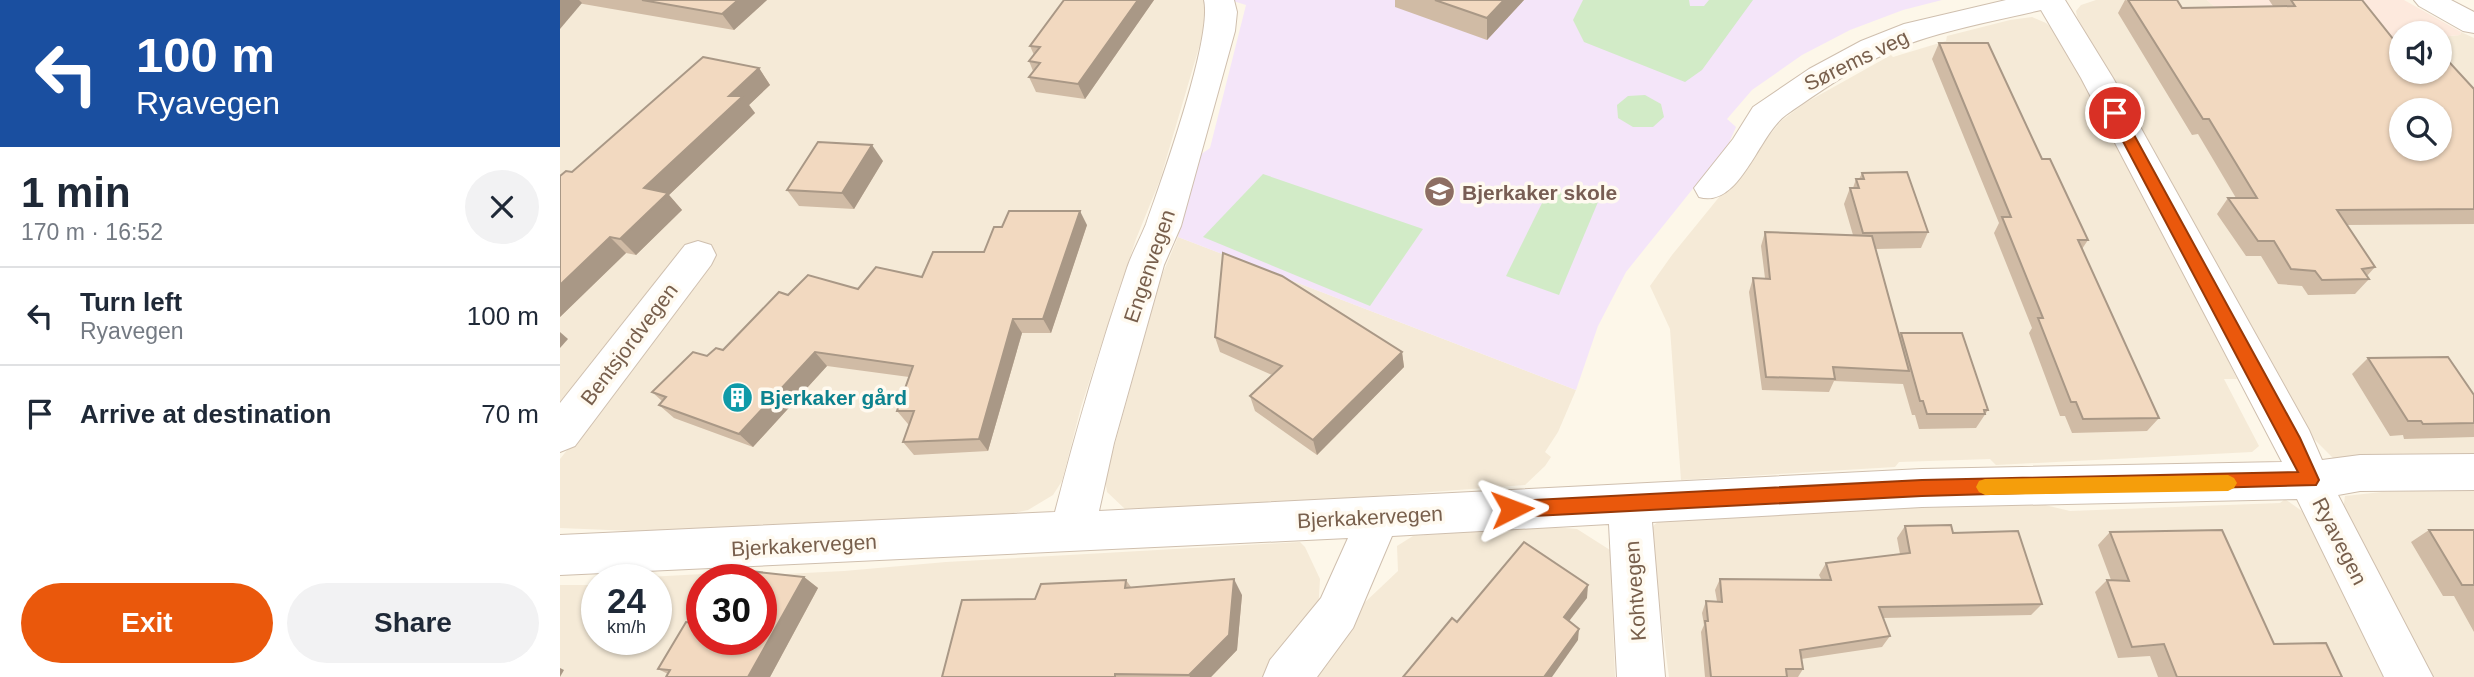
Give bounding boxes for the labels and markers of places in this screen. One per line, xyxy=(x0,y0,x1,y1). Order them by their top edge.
pin xyxy=(2085,83,2145,143)
school or university icon: Bjerkaker skole xyxy=(1422,175,1456,209)
place label: Bjerkaker skole xyxy=(1462,181,1617,204)
building icon: Bjerkaker gård xyxy=(720,380,754,414)
place label: Bjerkaker gård xyxy=(760,386,907,409)

